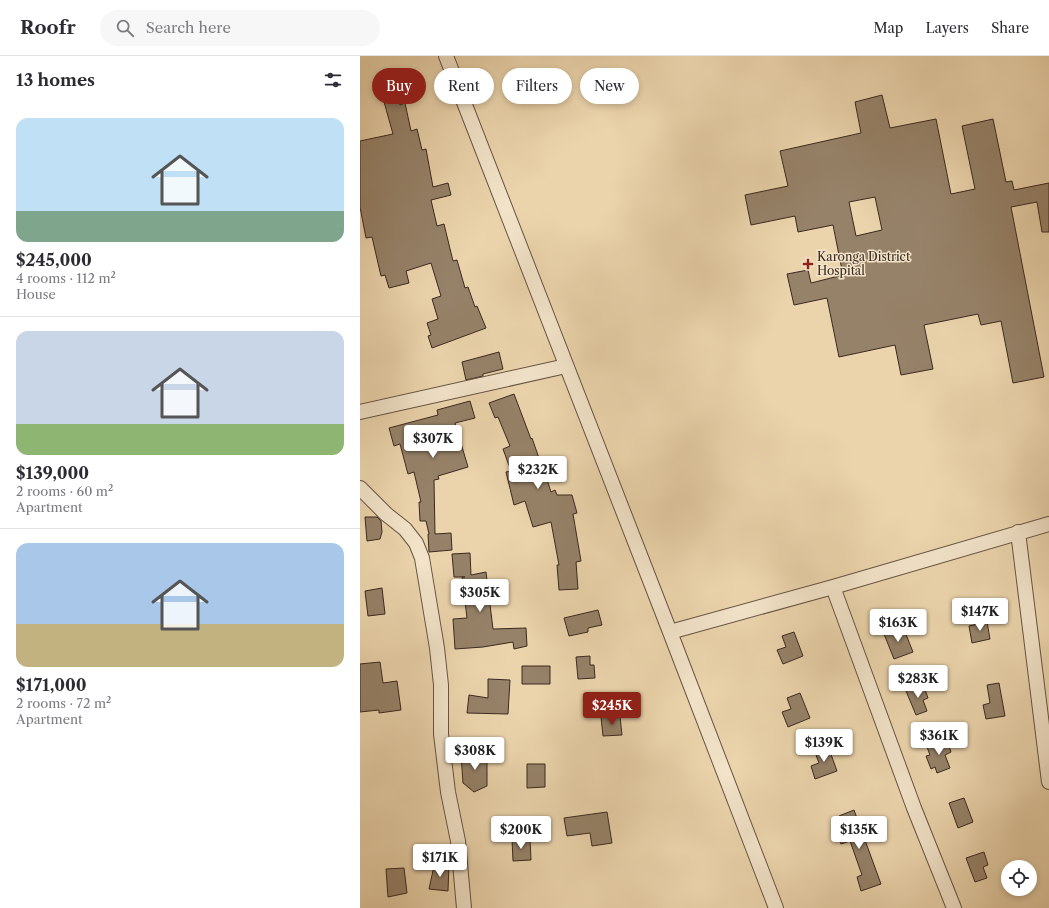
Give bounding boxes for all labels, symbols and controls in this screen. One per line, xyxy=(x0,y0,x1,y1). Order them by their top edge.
search box xyxy=(100,10,380,46)
text: Roofr xyxy=(20,16,76,39)
icon: search xyxy=(114,17,136,39)
text: Search here xyxy=(146,18,231,37)
text: Map xyxy=(873,19,903,37)
text: Layers xyxy=(925,19,969,37)
text: Share xyxy=(991,19,1029,37)
chip: Buy xyxy=(372,68,426,104)
chip: Rent xyxy=(434,68,494,104)
chip: Filters xyxy=(502,68,572,104)
chip: New xyxy=(580,68,639,104)
icon: filters xyxy=(322,69,344,91)
text: 13 homes xyxy=(16,70,95,90)
icon: home xyxy=(144,144,216,216)
place label: Karonga District Hospital xyxy=(817,249,911,278)
text: $245,000 xyxy=(16,250,92,270)
marker: Karonga District Hospital xyxy=(802,258,814,270)
text: 4 rooms · 112 m² xyxy=(16,270,116,286)
text: House xyxy=(16,286,56,302)
icon: home xyxy=(144,357,216,429)
pin: $307K xyxy=(405,425,461,459)
text: $307K xyxy=(413,430,453,446)
pin: $232K xyxy=(510,456,566,490)
text: $232K xyxy=(518,461,558,477)
text: $139,000 xyxy=(16,463,89,483)
text: 2 rooms · 60 m² xyxy=(16,483,113,499)
text: Apartment xyxy=(16,499,83,515)
icon: home xyxy=(144,569,216,641)
pin: $305K xyxy=(452,579,508,613)
text: $305K xyxy=(460,584,500,600)
pin: $147K xyxy=(952,598,1008,632)
text: $147K xyxy=(961,603,999,619)
pin: $163K xyxy=(870,609,926,643)
text: $163K xyxy=(879,614,917,630)
pin: $283K xyxy=(890,665,946,699)
text: $283K xyxy=(898,670,938,686)
text: $171,000 xyxy=(16,675,87,695)
pin: $245K xyxy=(584,692,640,726)
text: 2 rooms · 72 m² xyxy=(16,695,111,711)
text: $245K xyxy=(592,697,632,713)
text: Apartment xyxy=(16,711,83,727)
pin: $361K xyxy=(911,722,967,756)
text: $361K xyxy=(920,727,958,743)
pin: $139K xyxy=(796,729,852,763)
text: $139K xyxy=(805,734,843,750)
pin: $308K xyxy=(447,737,503,771)
text: $308K xyxy=(454,742,496,758)
pin: $200K xyxy=(493,816,549,850)
pin: $135K xyxy=(831,816,887,850)
text: $200K xyxy=(500,821,542,837)
text: $135K xyxy=(840,821,878,837)
pin: $171K xyxy=(412,844,468,878)
text: $171K xyxy=(422,849,458,865)
map controls xyxy=(1001,860,1037,896)
button: locate xyxy=(1001,860,1037,896)

